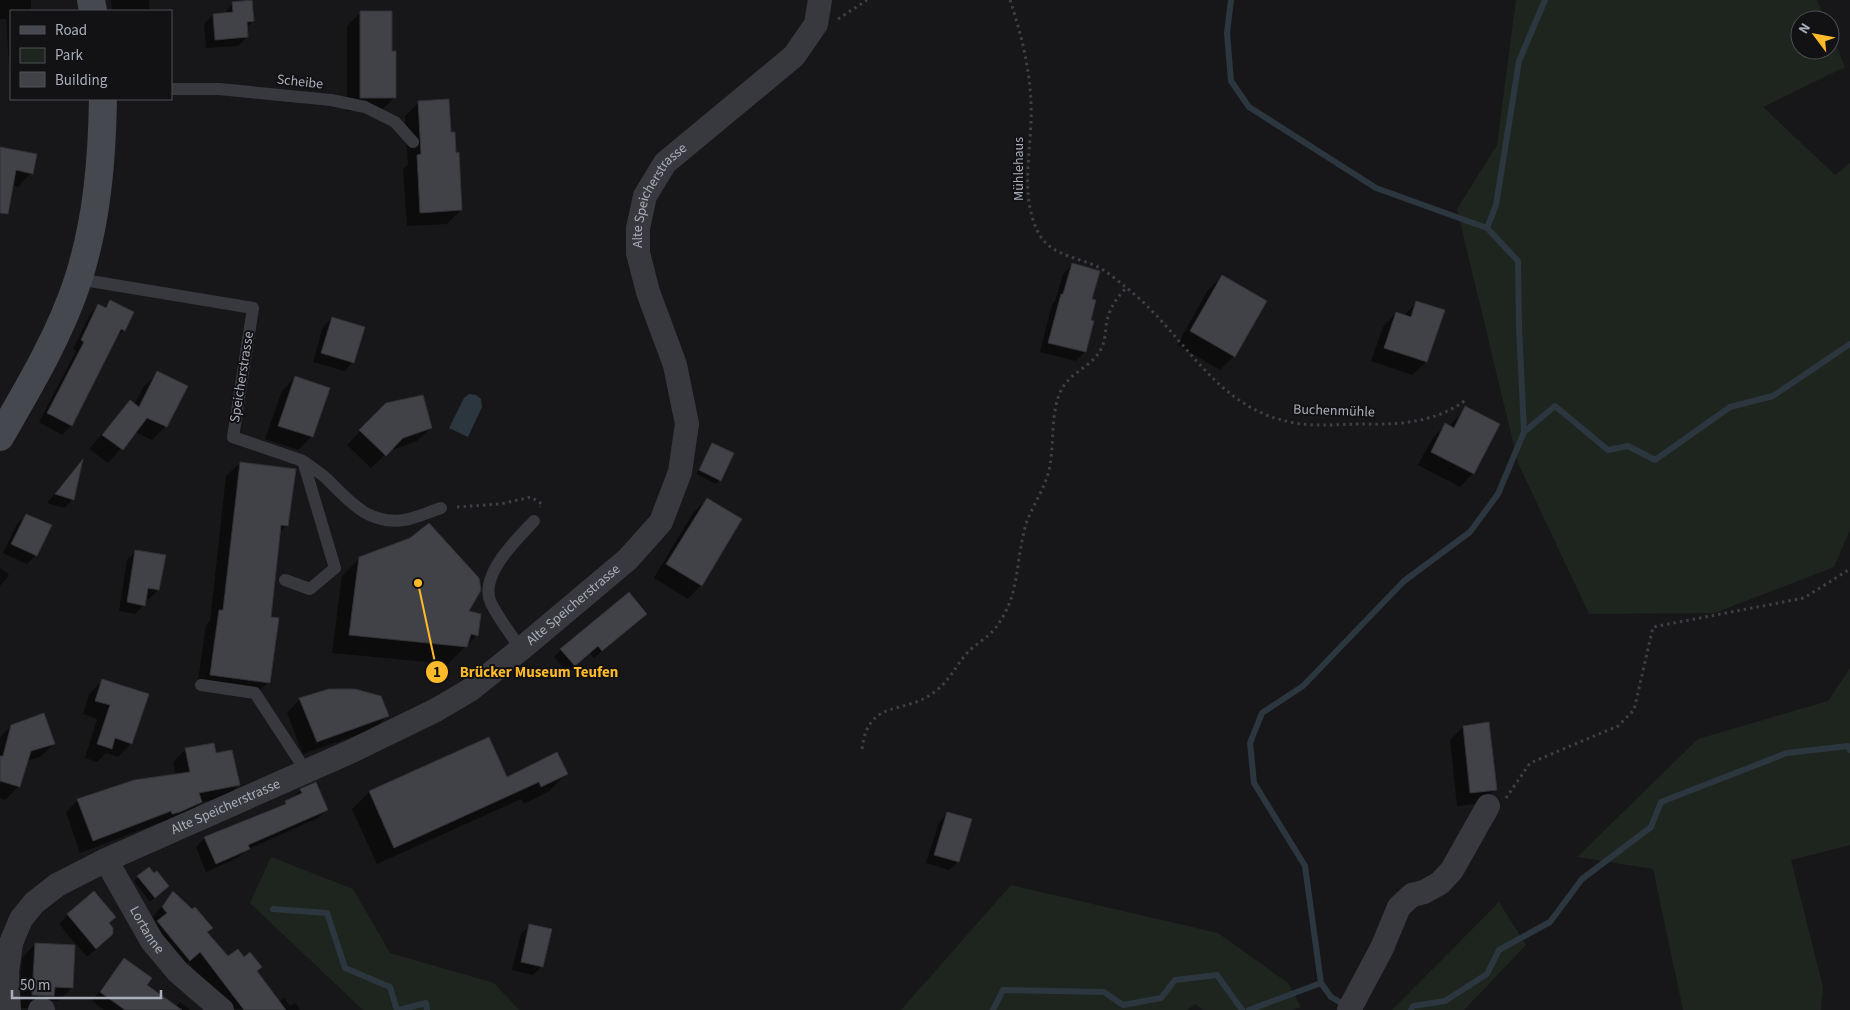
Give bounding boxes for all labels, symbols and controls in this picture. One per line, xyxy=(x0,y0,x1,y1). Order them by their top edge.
legend xyxy=(10,10,172,100)
north arrow xyxy=(1790,10,1840,60)
text: N xyxy=(1794,19,1816,38)
text: Road xyxy=(55,20,87,41)
text: Park xyxy=(55,45,84,66)
text: Building xyxy=(55,70,108,91)
street label: Scheibe xyxy=(276,70,324,94)
street label: Mühlehaus xyxy=(1009,137,1029,201)
street label: Alte Speicherstrasse xyxy=(628,139,692,248)
street label: Speicherstrasse xyxy=(225,330,259,424)
street label: Buchenmühle xyxy=(1293,400,1375,422)
street label: Alte Speicherstrasse xyxy=(522,559,625,650)
callout: Brücker Museum Teufen xyxy=(425,657,628,687)
text: 1 xyxy=(433,662,441,683)
text: Brücker Museum Teufen xyxy=(460,662,618,683)
street label: Alte Speicherstrasse xyxy=(168,774,283,840)
street label: Lortanne xyxy=(124,903,169,958)
scale bar xyxy=(12,968,161,1000)
text: 50 m xyxy=(20,975,50,996)

